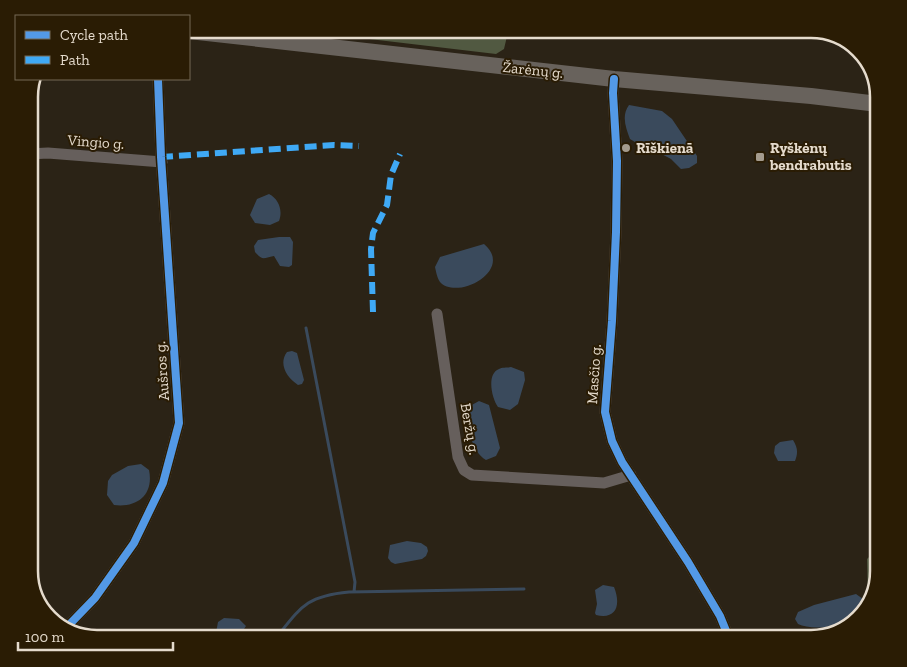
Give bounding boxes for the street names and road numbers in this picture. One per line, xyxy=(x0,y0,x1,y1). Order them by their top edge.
street label: Žarėnų g. xyxy=(502,58,564,82)
street label: Vingio g. xyxy=(66,131,125,153)
street label: Aušros g. xyxy=(151,341,173,401)
street label: Masčio g. xyxy=(583,343,605,405)
street label: Beržų g. xyxy=(457,402,483,456)

